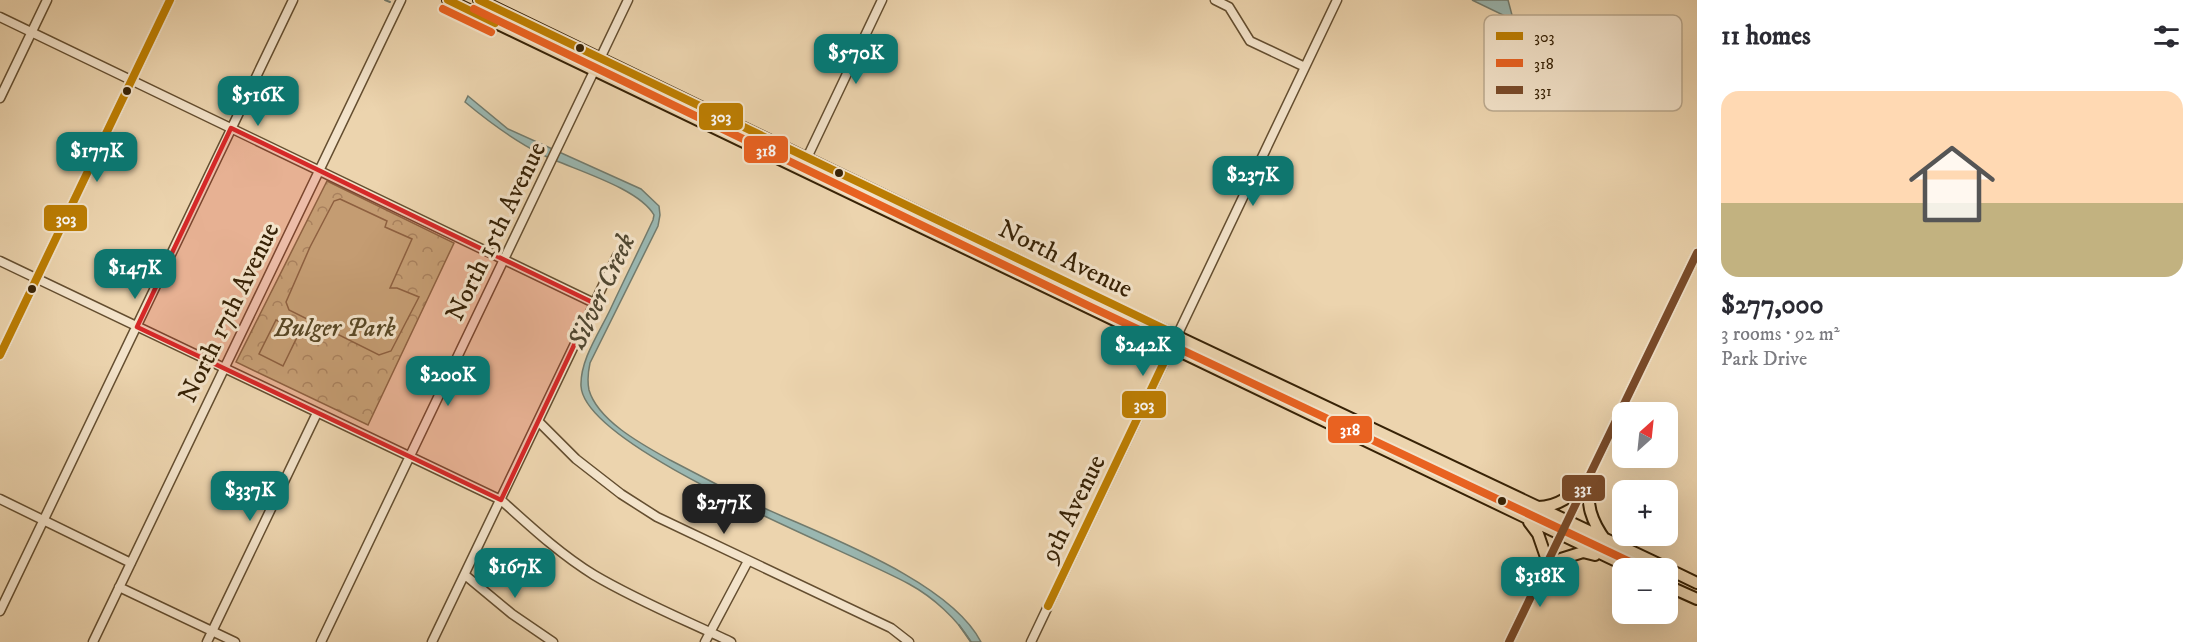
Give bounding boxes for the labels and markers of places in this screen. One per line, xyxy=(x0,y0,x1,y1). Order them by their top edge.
pin: $570K xyxy=(814,34,898,85)
unlabelled marker xyxy=(574,42,586,54)
pin: $516K xyxy=(216,76,300,127)
unlabelled marker xyxy=(121,85,133,97)
pin: $177K xyxy=(55,132,139,183)
pin: $237K xyxy=(1211,156,1295,207)
unlabelled marker xyxy=(833,167,845,179)
pin: $147K xyxy=(93,249,177,300)
unlabelled marker xyxy=(26,283,38,295)
pin: $242K xyxy=(1101,326,1185,377)
pin: $200K xyxy=(406,356,490,407)
pin: $337K xyxy=(208,471,292,522)
pin: $277K xyxy=(682,484,766,535)
unlabelled marker xyxy=(1496,495,1508,507)
pin: $167K xyxy=(473,548,557,599)
pin: $318K xyxy=(1498,557,1582,608)

